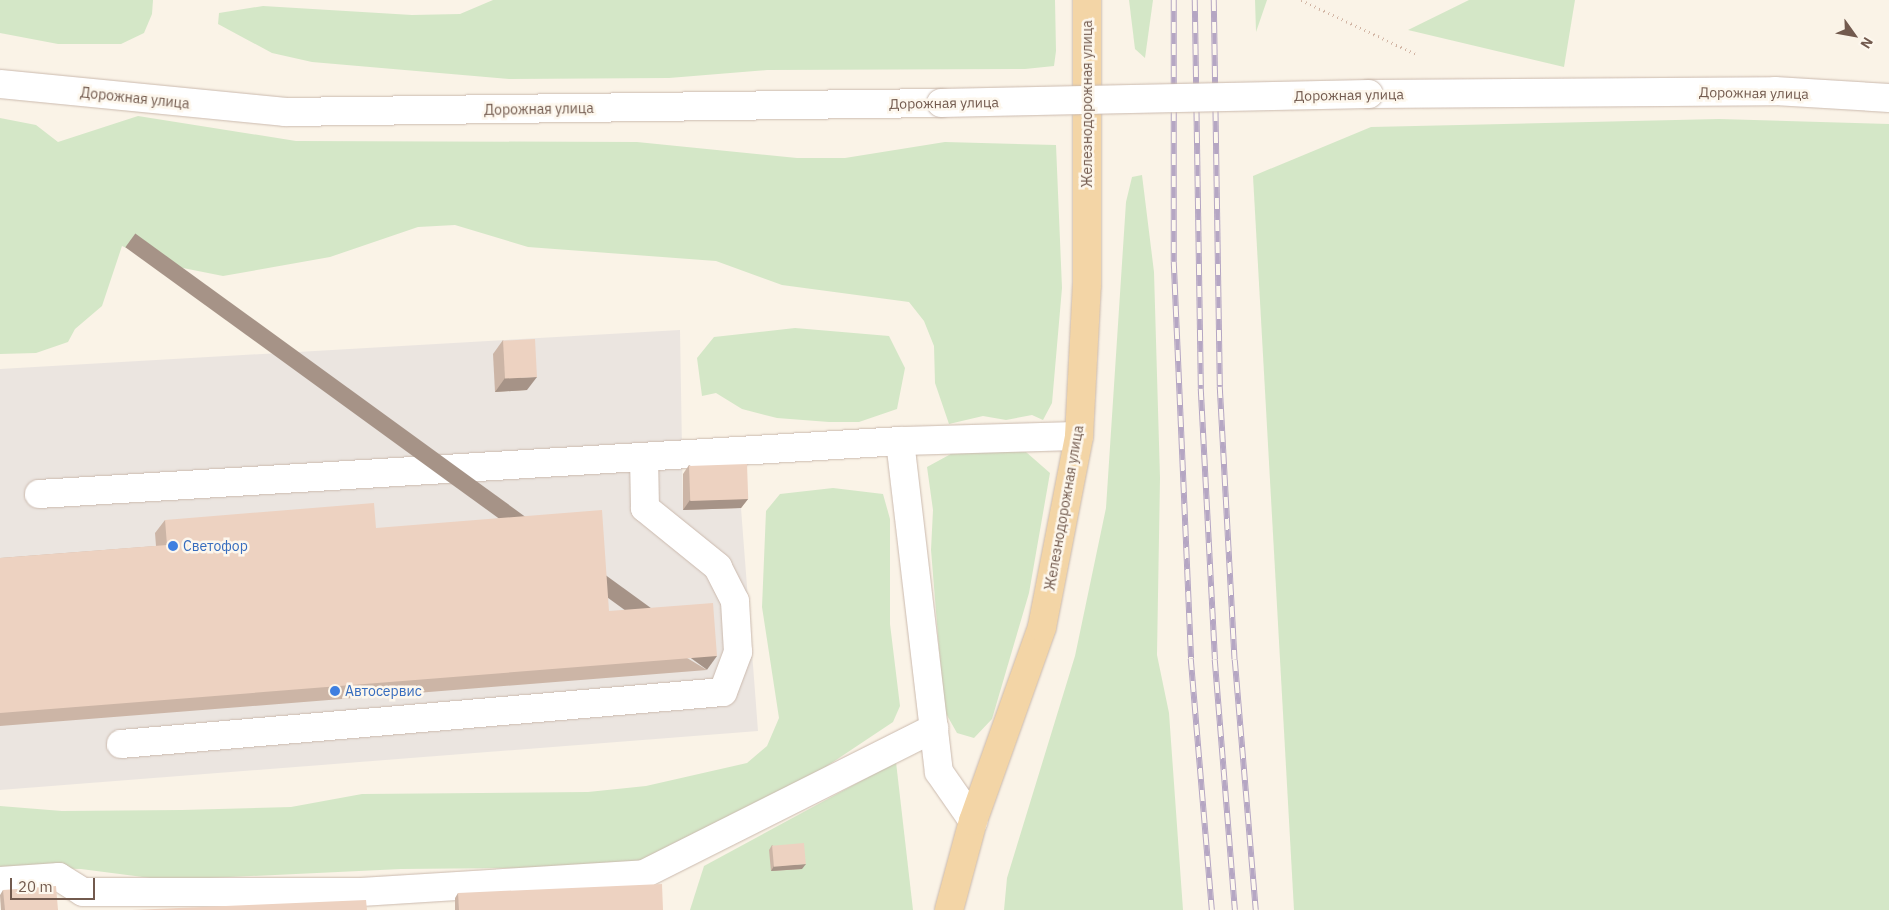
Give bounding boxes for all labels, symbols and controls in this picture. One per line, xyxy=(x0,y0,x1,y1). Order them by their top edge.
north arrow xyxy=(1829,10,1879,60)
street label: Железнодорожная улица xyxy=(1079,20,1095,188)
text: N xyxy=(1856,34,1877,52)
street label: Дорожная улица xyxy=(80,84,190,112)
street label: Дорожная улица xyxy=(1699,84,1809,102)
street label: Дорожная улица xyxy=(1294,86,1404,104)
street label: Дорожная улица xyxy=(889,94,999,112)
street label: Дорожная улица xyxy=(484,100,594,118)
street label: Железнодорожная улица xyxy=(1041,424,1087,592)
place label: Светофор xyxy=(183,538,248,554)
marker: Светофор xyxy=(167,540,179,552)
place label: Автосервис xyxy=(345,683,422,699)
marker: Автосервис xyxy=(329,685,341,697)
scale bar xyxy=(12,868,98,900)
text: 20 m xyxy=(18,877,53,896)

